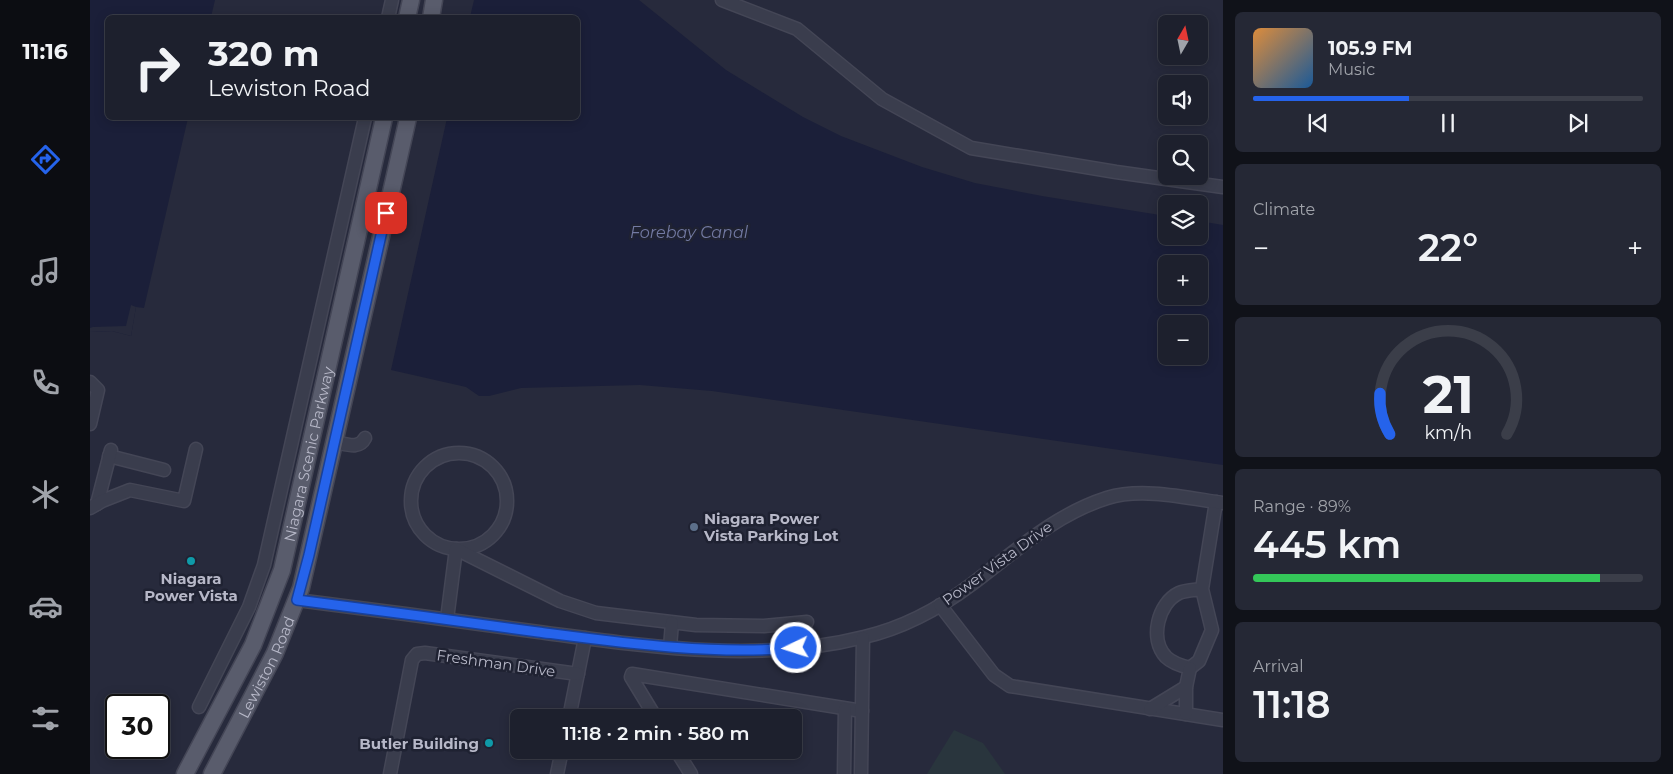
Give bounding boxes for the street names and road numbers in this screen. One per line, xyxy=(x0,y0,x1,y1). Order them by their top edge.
street label: Niagara Scenic Parkway xyxy=(279,364,337,544)
street label: Power Vista Drive xyxy=(938,517,1056,609)
street label: Lewiston Road xyxy=(233,613,298,721)
street label: Freshman Drive xyxy=(435,645,557,681)

